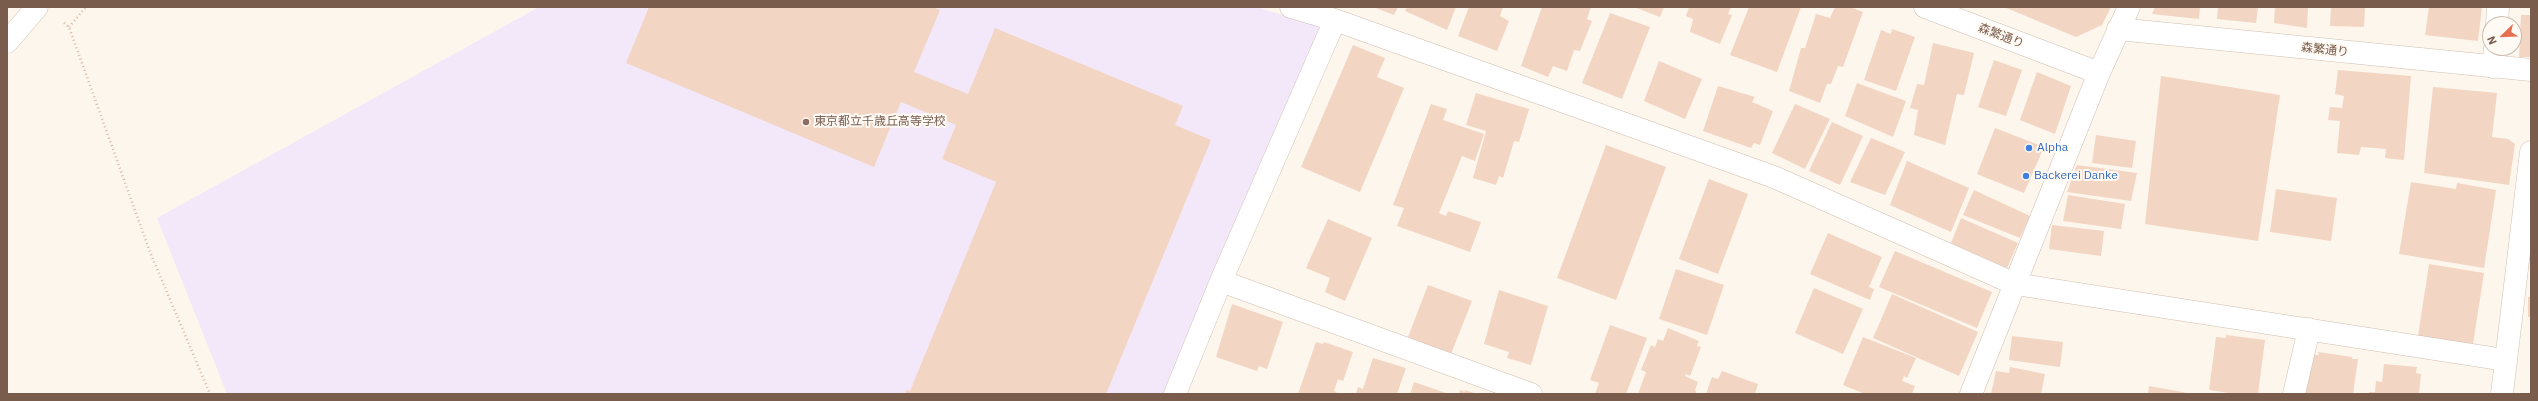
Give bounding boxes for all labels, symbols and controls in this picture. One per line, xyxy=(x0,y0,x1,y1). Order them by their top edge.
north arrow xyxy=(2482,16,2522,56)
street label: 森繁通り xyxy=(1976,21,2026,51)
text: N xyxy=(2484,34,2500,47)
street label: 森繁通り xyxy=(2300,40,2350,60)
place label: 東京都立千歳丘高等学校 xyxy=(814,115,946,129)
marker: 東京都立千歳丘高等学校 xyxy=(801,117,811,127)
place label: Alpha xyxy=(2037,141,2068,155)
marker: Alpha xyxy=(2024,143,2034,153)
place label: Backerei Danke xyxy=(2034,169,2118,183)
marker: Backerei Danke xyxy=(2021,171,2031,181)

